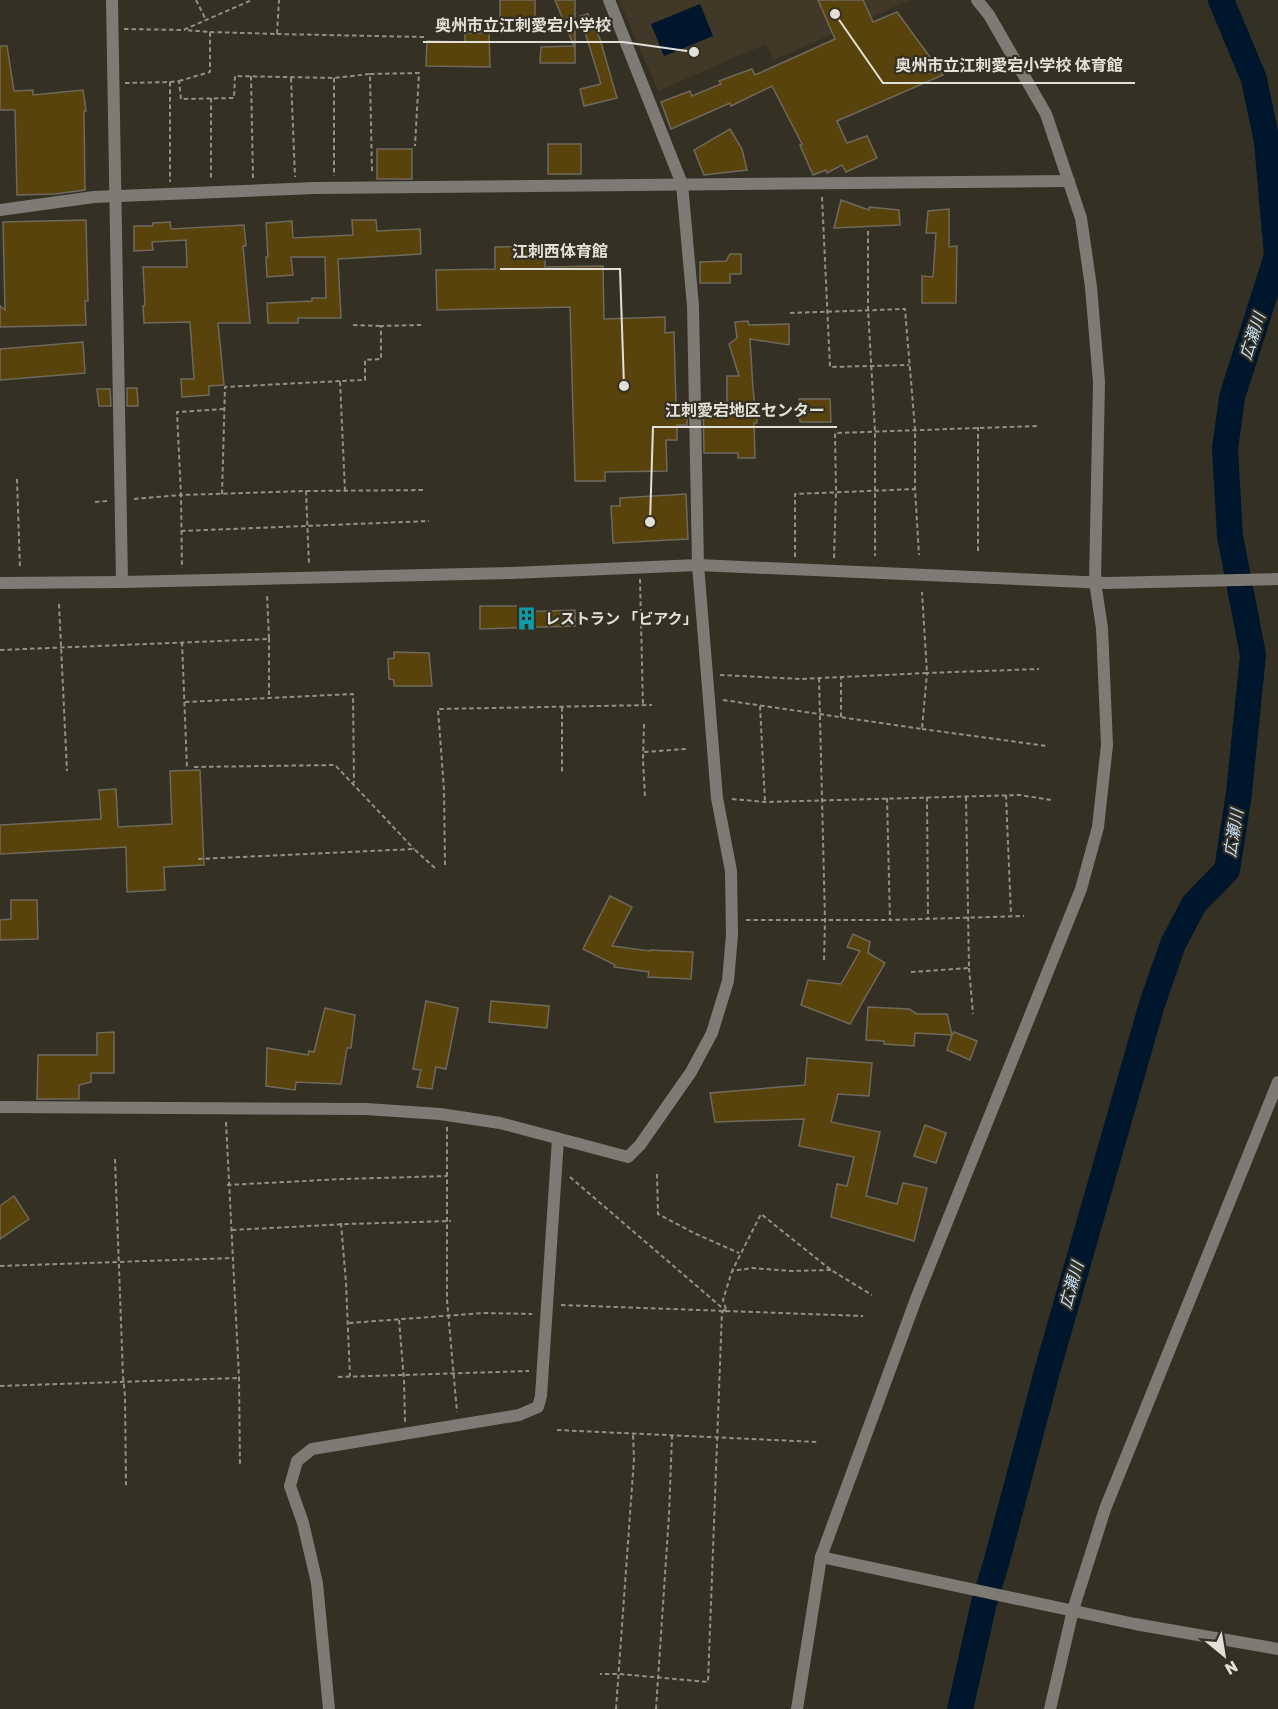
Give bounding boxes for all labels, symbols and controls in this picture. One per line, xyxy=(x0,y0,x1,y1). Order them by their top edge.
callout: 奥州市立江刺愛宕小学校 xyxy=(423,8,623,42)
text: 奥州市立江刺愛宕小学校 xyxy=(435,16,611,35)
callout: 奥州市立江刺愛宕小学校 体育館 xyxy=(883,49,1135,83)
text: 奥州市立江刺愛宕小学校 体育館 xyxy=(895,56,1123,75)
callout: 江刺西体育館 xyxy=(500,235,620,269)
text: 江刺西体育館 xyxy=(512,242,608,261)
water label: 広瀬川 xyxy=(1236,308,1270,362)
callout: 江刺愛宕地区センター xyxy=(653,393,837,427)
text: 江刺愛宕地区センター xyxy=(665,401,825,420)
building icon: レストラン 「ビアク」 xyxy=(514,606,540,632)
place label: レストラン 「ビアク」 xyxy=(545,610,697,628)
water label: 広瀬川 xyxy=(1220,806,1247,858)
water label: 広瀬川 xyxy=(1056,1258,1088,1311)
north arrow xyxy=(1194,1625,1254,1685)
text: N xyxy=(1222,1656,1241,1679)

